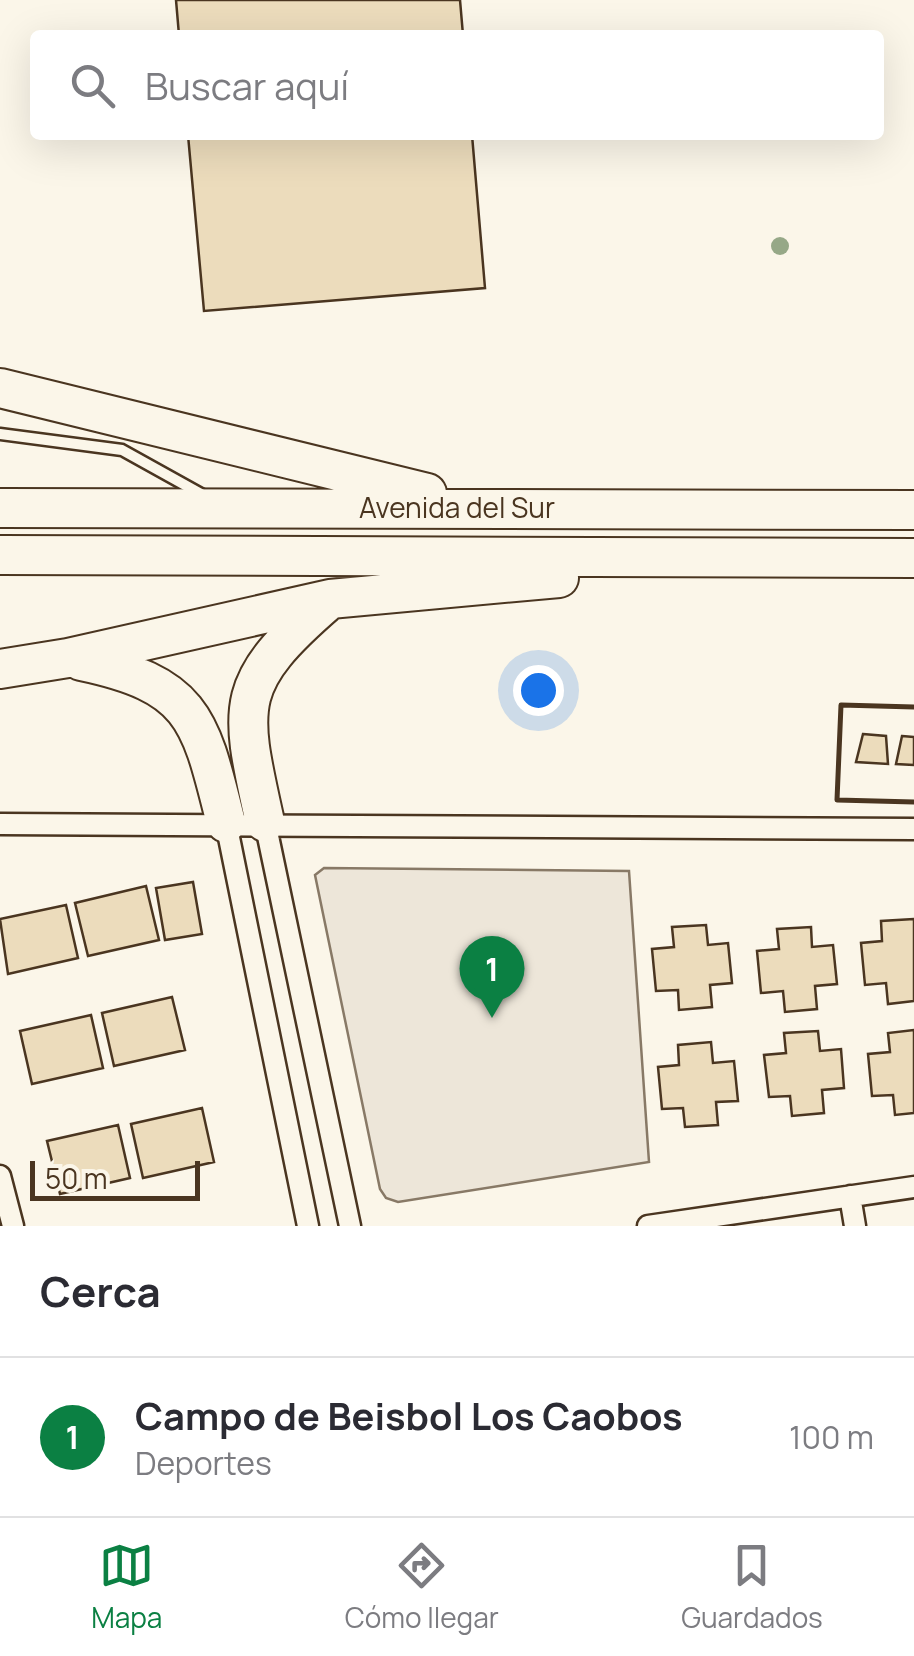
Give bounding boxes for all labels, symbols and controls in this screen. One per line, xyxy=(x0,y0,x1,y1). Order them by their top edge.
search box xyxy=(30,30,884,140)
icon: search xyxy=(65,58,120,113)
text: Buscar aquí xyxy=(145,59,349,111)
street label: Avenida del Sur xyxy=(359,488,555,526)
your location xyxy=(513,665,564,716)
pin: 1 xyxy=(460,936,524,1018)
scale bar xyxy=(30,1156,200,1200)
text: 50 m xyxy=(45,1159,108,1197)
text: Cerca xyxy=(40,1262,161,1320)
text: Campo de Beisbol Los Caobos xyxy=(135,1389,683,1441)
text: 1 xyxy=(65,1415,80,1459)
text: 100 m xyxy=(789,1415,874,1459)
text: Deportes xyxy=(135,1441,272,1485)
tab: Mapa xyxy=(91,1538,162,1636)
tab: Cómo llegar xyxy=(345,1538,499,1636)
tab: Guardados xyxy=(681,1538,823,1636)

